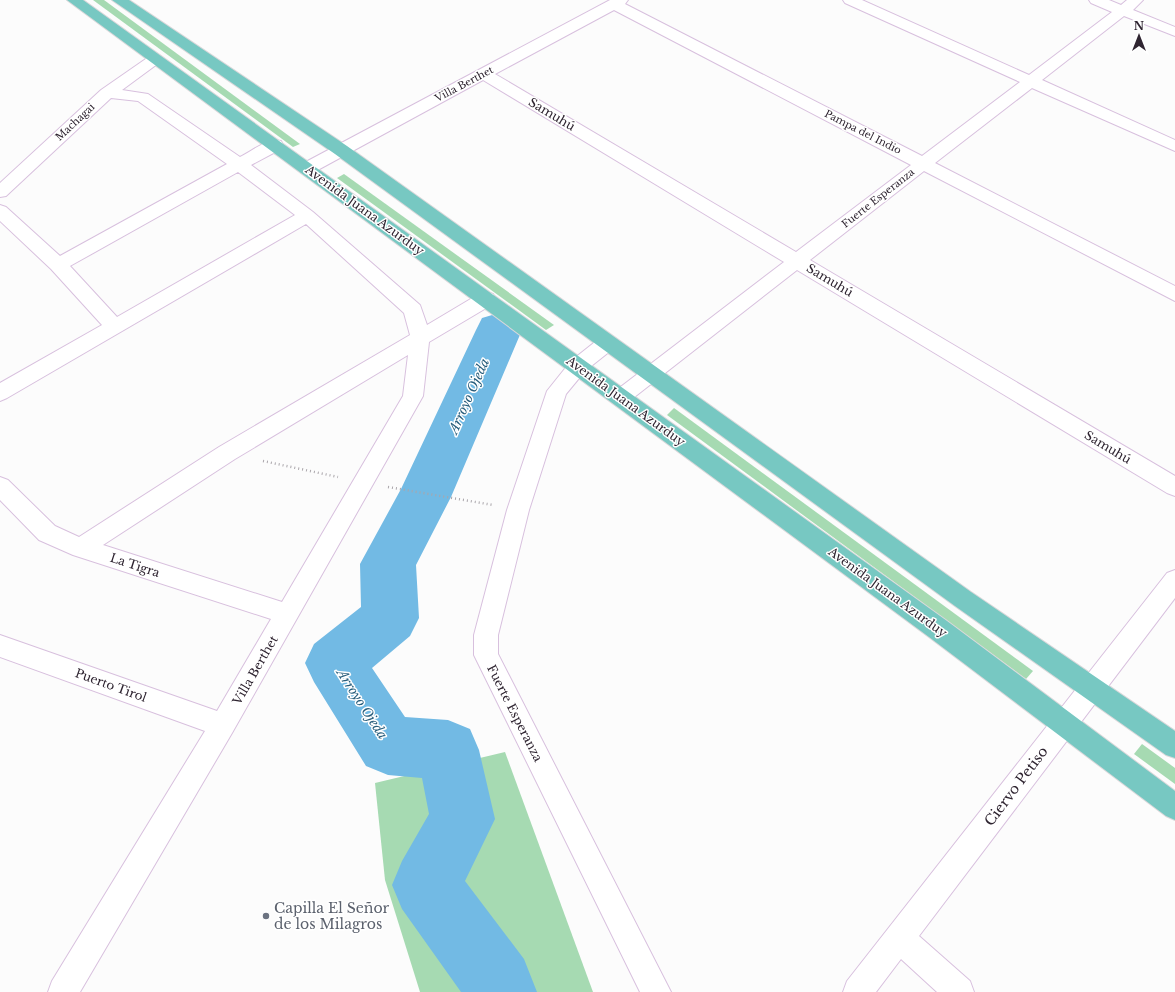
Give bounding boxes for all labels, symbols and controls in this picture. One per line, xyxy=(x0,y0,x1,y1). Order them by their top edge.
north arrow xyxy=(1119,16,1159,56)
text: N xyxy=(1134,19,1145,33)
street label: Villa Berthet xyxy=(432,63,496,105)
street label: Samuhú xyxy=(526,94,578,134)
street label: Machagai xyxy=(53,100,98,144)
street label: Pampa del Indio xyxy=(822,107,904,157)
street label: Avenida Juana Azurduy xyxy=(302,161,428,258)
street label: Fuerte Esperanza xyxy=(839,165,917,230)
street label: Samuhú xyxy=(804,260,856,300)
street label: Avenida Juana Azurduy xyxy=(563,352,689,449)
water label: Arroyo Ojeda xyxy=(444,356,493,438)
street label: Samuhú xyxy=(1082,427,1134,467)
street label: Avenida Juana Azurduy xyxy=(825,543,951,640)
street label: La Tigra xyxy=(108,550,162,580)
street label: Villa Berthet xyxy=(229,632,281,708)
street label: Fuerte Esperanza xyxy=(484,662,546,764)
water label: Arroyo Ojeda xyxy=(332,664,391,742)
street label: Puerto Tirol xyxy=(73,665,149,705)
street label: Ciervo Petiso xyxy=(980,743,1052,829)
place label: Capilla El Señor de los Milagros xyxy=(274,899,390,933)
marker: Capilla El Señor de los Milagros xyxy=(261,911,271,921)

